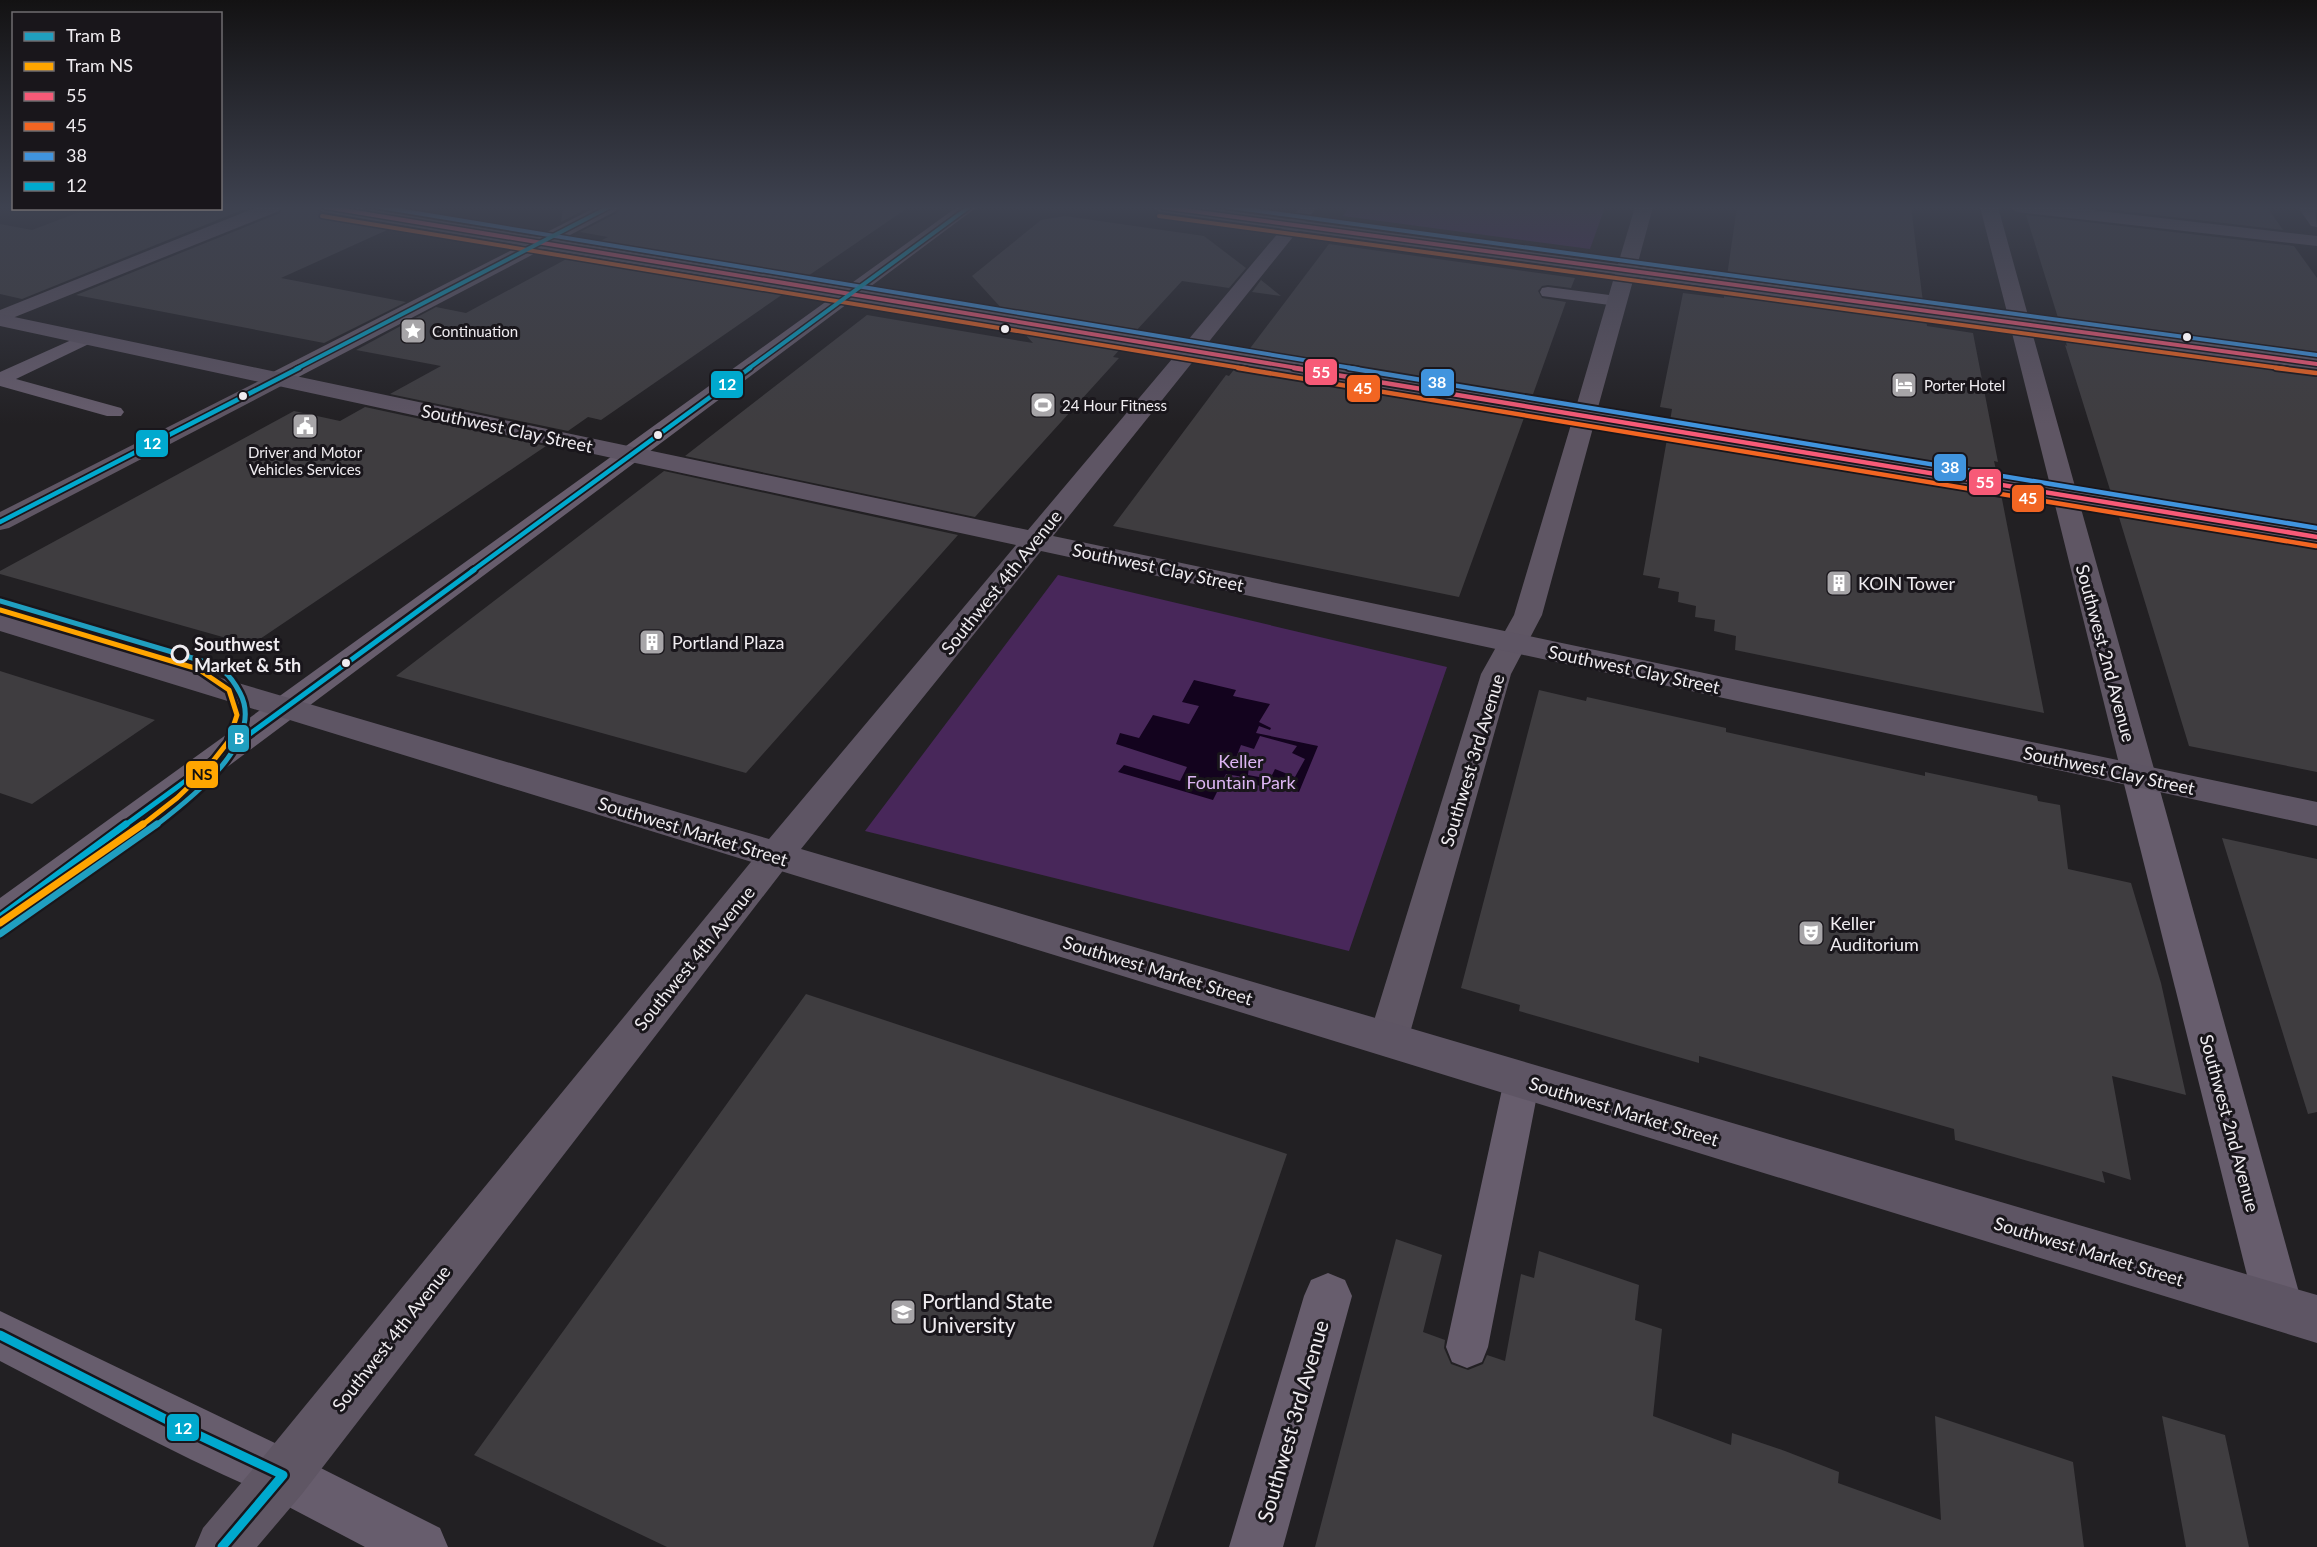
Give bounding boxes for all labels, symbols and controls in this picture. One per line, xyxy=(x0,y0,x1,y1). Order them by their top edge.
legend xyxy=(12,12,222,210)
text: Tram B xyxy=(66,24,121,46)
text: Tram NS xyxy=(66,54,133,76)
text: 55 xyxy=(66,84,87,106)
text: 45 xyxy=(66,114,87,136)
text: 38 xyxy=(66,144,87,166)
text: 12 xyxy=(66,174,87,196)
place icon: Continuation xyxy=(398,316,428,346)
place label: Continuation xyxy=(432,322,518,340)
unlabelled marker xyxy=(999,323,1011,335)
unlabelled marker xyxy=(2181,331,2193,343)
line badge: 55 xyxy=(1304,358,1338,386)
text: 55 xyxy=(1312,362,1330,381)
line badge: 38 xyxy=(1420,368,1455,397)
line badge: 12 xyxy=(710,370,744,399)
hotel icon: Porter Hotel xyxy=(1889,370,1919,400)
text: 38 xyxy=(1428,372,1446,391)
text: 12 xyxy=(718,374,736,393)
line badge: 45 xyxy=(1346,374,1381,403)
place label: Porter Hotel xyxy=(1924,376,2005,394)
text: 45 xyxy=(1354,378,1372,397)
unlabelled marker xyxy=(237,390,249,402)
sports icon: 24 Hour Fitness xyxy=(1028,390,1058,420)
place label: 24 Hour Fitness xyxy=(1062,396,1167,414)
street label: Southwest Clay Street xyxy=(419,399,595,457)
public building icon: Driver and Motor Vehicles Services xyxy=(290,411,320,441)
line badge: 12 xyxy=(135,429,169,458)
unlabelled marker xyxy=(652,429,664,441)
text: 12 xyxy=(143,433,161,452)
place label: Driver and Motor Vehicles Services xyxy=(248,443,363,478)
line badge: 38 xyxy=(1933,453,1967,482)
text: 38 xyxy=(1941,457,1959,476)
line badge: 55 xyxy=(1968,468,2002,496)
text: 55 xyxy=(1976,472,1994,491)
line badge: 45 xyxy=(2011,484,2045,513)
text: 45 xyxy=(2019,488,2037,507)
street label: Southwest 4th Avenue xyxy=(936,505,1066,659)
street label: Southwest Clay Street xyxy=(1070,538,1246,596)
street label: Southwest 2nd Avenue xyxy=(2072,562,2140,744)
building icon: KOIN Tower xyxy=(1824,568,1854,598)
place label: KOIN Tower xyxy=(1858,572,1955,594)
building icon: Portland Plaza xyxy=(637,627,667,657)
place label: Portland Plaza xyxy=(672,631,785,653)
place label: Southwest Market & 5th xyxy=(194,633,301,676)
street label: Southwest Clay Street xyxy=(1546,640,1722,698)
marker: Southwest Market & 5th xyxy=(171,645,189,663)
unlabelled marker xyxy=(340,657,352,669)
street label: Southwest 3rd Avenue xyxy=(1435,671,1509,849)
line badge: B xyxy=(227,724,250,753)
text: B xyxy=(234,728,244,747)
street label: Southwest Clay Street xyxy=(2021,741,2197,799)
park label: Keller Fountain Park xyxy=(1186,750,1296,793)
line badge: NS xyxy=(185,760,219,789)
text: NS xyxy=(191,764,213,783)
street label: Southwest Market Street xyxy=(595,792,791,871)
street label: Southwest 4th Avenue xyxy=(629,881,759,1035)
place label: Keller Auditorium xyxy=(1830,912,1919,955)
theatre icon: Keller Auditorium xyxy=(1796,918,1826,948)
street label: Southwest Market Street xyxy=(1060,931,1256,1010)
street label: Southwest 2nd Avenue xyxy=(2196,1032,2264,1214)
street label: Southwest Market Street xyxy=(1526,1072,1722,1151)
street label: Southwest Market Street xyxy=(1991,1212,2187,1291)
street label: Southwest 4th Avenue xyxy=(327,1261,455,1415)
place label: Portland State University xyxy=(922,1288,1053,1337)
school or university icon: Portland State University xyxy=(888,1297,918,1327)
street label: Southwest 3rd Avenue xyxy=(1251,1317,1333,1525)
line badge: 12 xyxy=(166,1413,200,1442)
text: 12 xyxy=(174,1418,192,1437)

